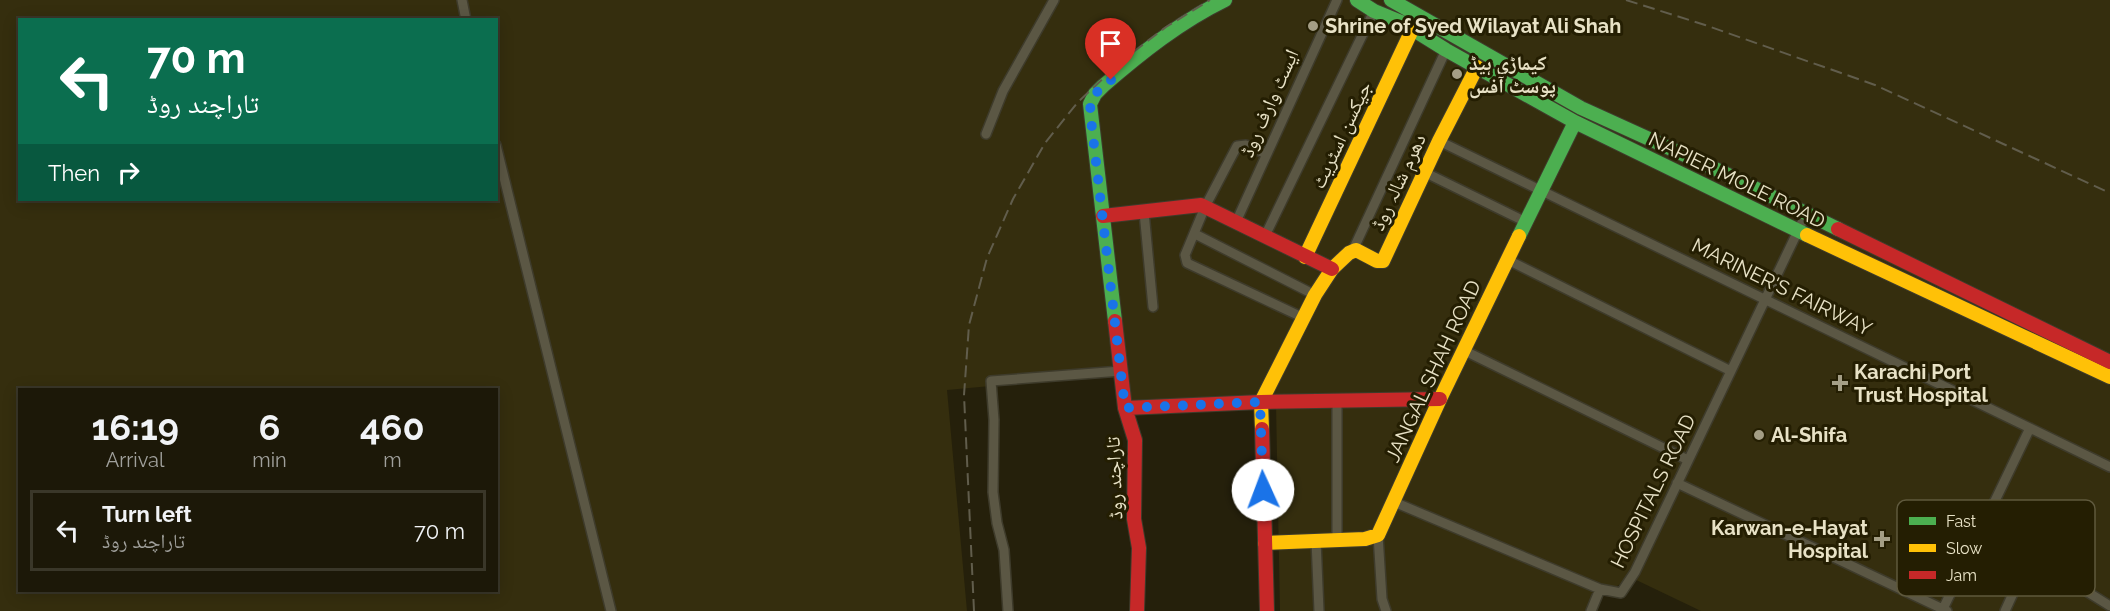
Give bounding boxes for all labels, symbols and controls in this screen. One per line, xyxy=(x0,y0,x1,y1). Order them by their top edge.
place label: Shrine of Syed Wilayat Ali Shah xyxy=(1325,14,1621,38)
pin xyxy=(1085,18,1136,80)
marker: Shrine of Syed Wilayat Ali Shah xyxy=(1306,19,1320,33)
icon: arrive xyxy=(1094,27,1127,60)
text: 70 m xyxy=(147,34,246,83)
icon: left xyxy=(48,42,126,120)
street label: ایسٹ وارف روڈ xyxy=(1235,45,1303,161)
place label: کیماڑی ہیڈ پوسٹ آفس xyxy=(1469,51,1556,99)
marker: کیماڑی ہیڈ پوسٹ آفس xyxy=(1450,67,1464,81)
street label: جیکسن اسٹریٹ xyxy=(1306,77,1376,192)
text: تاراچند روڈ xyxy=(147,88,259,119)
street label: NAPIER MOLE ROAD xyxy=(1645,127,1829,233)
street label: دھرم شالہ روڈ xyxy=(1365,130,1433,235)
icon: right xyxy=(112,156,145,189)
text: Then xyxy=(48,160,100,186)
street label: MARINER'S FAIRWAY xyxy=(1688,233,1876,341)
street label: JANGAL SHAH ROAD xyxy=(1380,276,1486,466)
place label: Karachi Port Trust Hospital xyxy=(1854,360,1988,407)
marker: Karachi Port Trust Hospital xyxy=(1831,374,1849,392)
text: 16:19 xyxy=(91,406,179,448)
text: 6 xyxy=(259,406,280,448)
text: 460 xyxy=(360,406,425,448)
street label: HOSPITALS ROAD xyxy=(1605,410,1701,572)
place label: Al-Shifa xyxy=(1771,423,1847,447)
marker: Al-Shifa xyxy=(1752,428,1766,442)
street label: تاراچند روڈ xyxy=(1101,436,1127,520)
text: Arrival xyxy=(106,448,164,472)
text: min xyxy=(252,448,287,472)
text: m xyxy=(383,448,402,472)
position arrow xyxy=(1231,458,1295,522)
legend xyxy=(1897,500,2095,596)
text: Turn left xyxy=(102,501,192,527)
text: Fast xyxy=(1946,512,1977,531)
icon: left xyxy=(51,514,84,547)
place label: Karwan-e-Hayat Hospital xyxy=(1711,516,1869,563)
text: 70 m xyxy=(414,518,465,544)
text: تاراچند روڈ xyxy=(102,529,185,553)
marker: Karwan-e-Hayat Hospital xyxy=(1873,530,1891,548)
text: Slow xyxy=(1946,539,1982,558)
text: Jam xyxy=(1946,566,1977,585)

